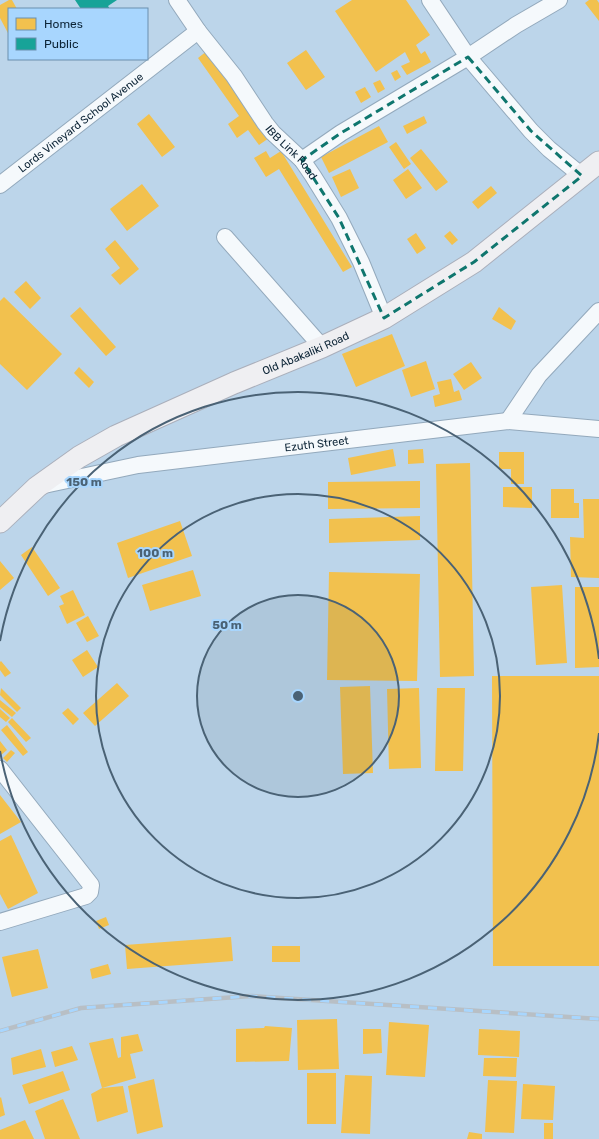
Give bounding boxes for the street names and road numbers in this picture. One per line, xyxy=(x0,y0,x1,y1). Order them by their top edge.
street label: Lords Vineyard School Avenue xyxy=(16,70,146,175)
street label: IBB Link Road xyxy=(262,123,320,182)
street label: Old Abakaliki Road xyxy=(260,329,351,378)
street label: Ezuth Street xyxy=(284,434,350,455)

